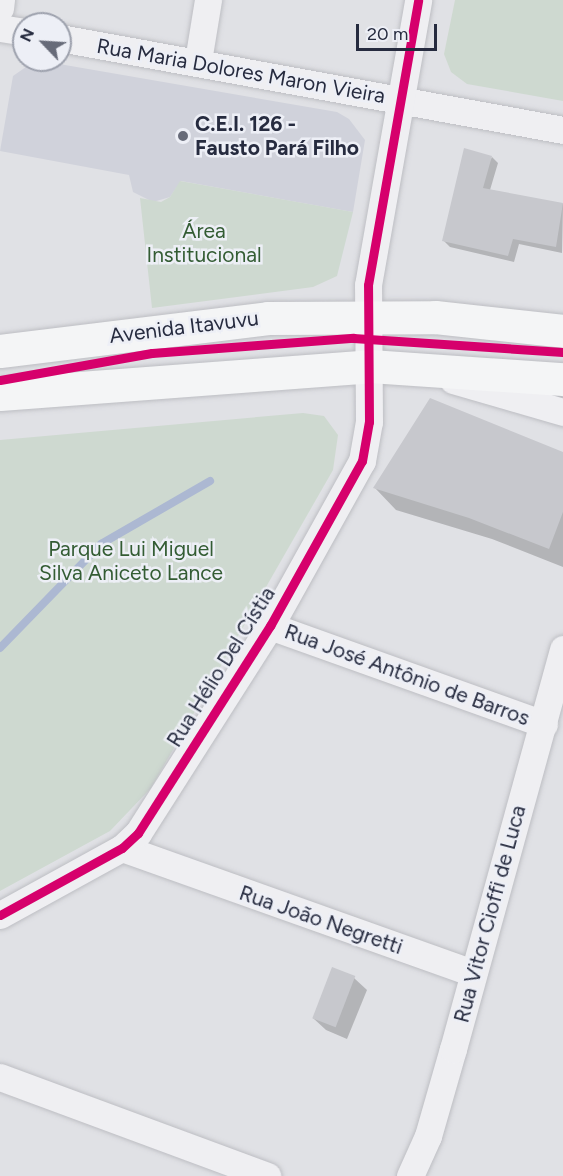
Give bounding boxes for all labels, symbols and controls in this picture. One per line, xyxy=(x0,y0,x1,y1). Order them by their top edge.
north arrow xyxy=(12,12,72,72)
scale bar xyxy=(359,12,440,50)
text: 20 m xyxy=(367,23,408,45)
text: N xyxy=(16,25,38,45)
street label: Rua Maria Dolores Maron Vieira xyxy=(95,33,387,109)
place label: C.E.I. 126 - Fausto Pará Filho xyxy=(195,111,359,161)
marker: C.E.I. 126 - Fausto Pará Filho xyxy=(176,129,190,143)
park label: Área Institucional xyxy=(146,218,262,268)
street label: Avenida Itavuvu xyxy=(108,305,260,349)
park label: Parque Lui Miguel Silva Aniceto Lance xyxy=(39,536,223,586)
street label: Rua Hélio Del Cístia xyxy=(162,582,280,752)
street label: Rua José Antônio de Barros xyxy=(281,619,533,731)
street label: Rua Vitor Cioffi de Luca xyxy=(449,803,531,1025)
street label: Rua João Negretti xyxy=(236,880,406,960)

